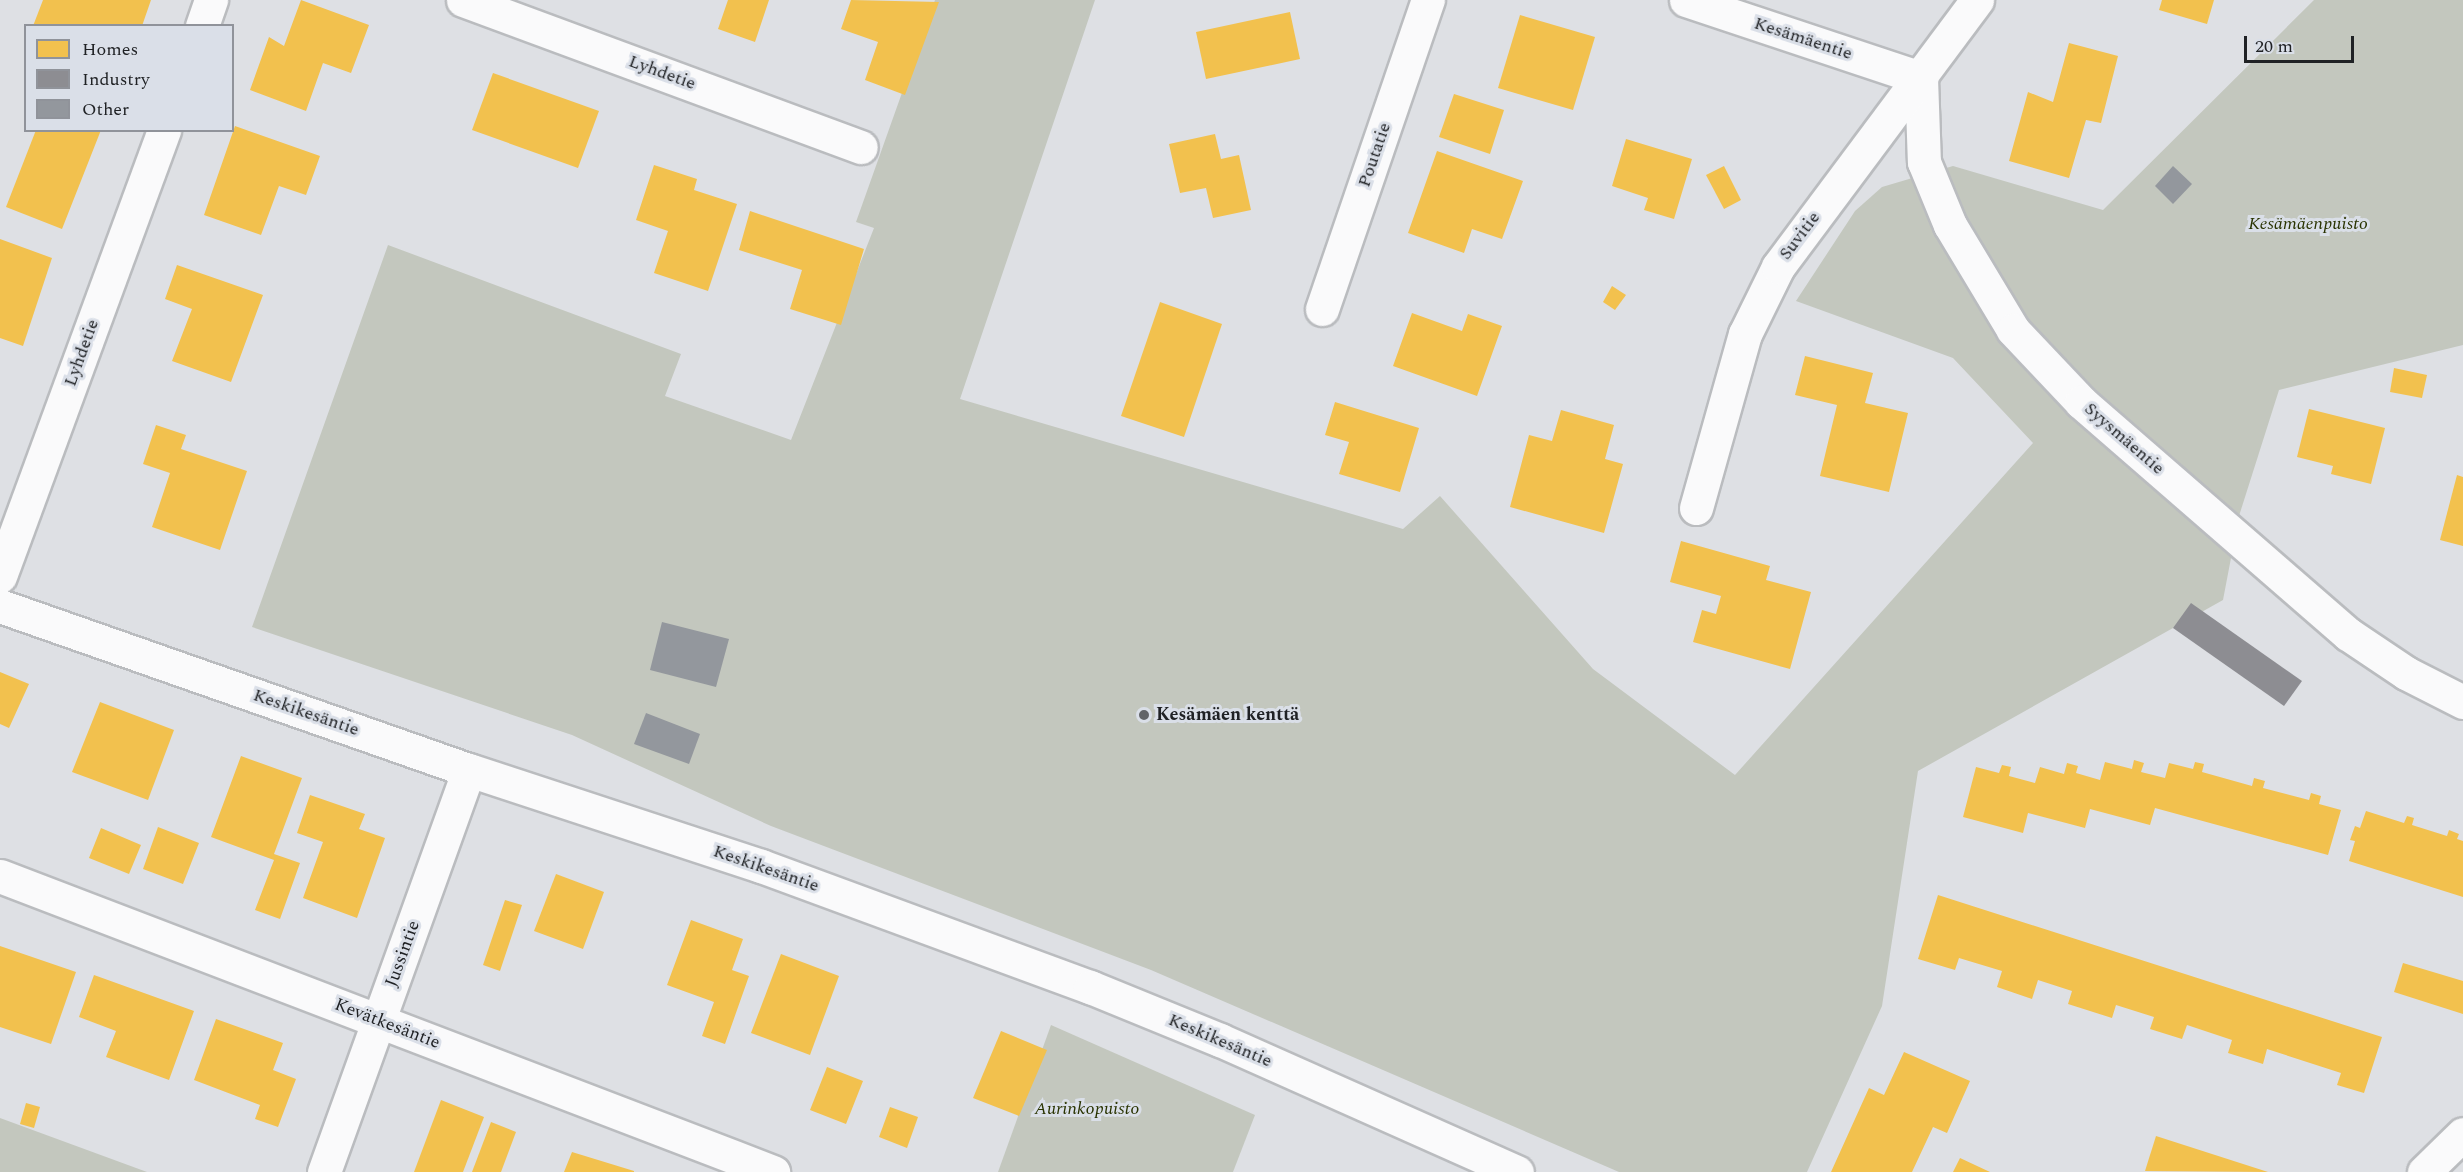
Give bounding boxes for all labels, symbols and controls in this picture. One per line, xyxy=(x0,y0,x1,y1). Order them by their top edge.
street label: Kesämäentie xyxy=(1751,13,1855,65)
legend xyxy=(24,24,234,132)
scale bar xyxy=(2247,24,2356,62)
text: 20 m xyxy=(2255,33,2293,60)
text: Homes xyxy=(82,36,138,63)
street label: Lyhdetie xyxy=(626,51,698,95)
text: Industry xyxy=(82,66,150,93)
text: Other xyxy=(82,96,129,123)
street label: Poutatie xyxy=(1354,120,1396,190)
street label: Suvitie xyxy=(1775,208,1825,264)
park label: Kesämäenpuisto xyxy=(2248,213,2368,235)
street label: Lyhdetie xyxy=(60,317,104,389)
street label: Syysmäentie xyxy=(2080,398,2168,480)
street label: Keskikesäntie xyxy=(250,685,362,741)
place label: Kesämäen kenttä xyxy=(1156,704,1299,726)
marker: Kesämäen kenttä xyxy=(1137,708,1151,722)
street label: Keskikesäntie xyxy=(710,841,822,897)
street label: Jussintie xyxy=(381,918,425,990)
street label: Kevätkesäntie xyxy=(331,994,443,1054)
street label: Keskikesäntie xyxy=(1165,1009,1275,1073)
park label: Aurinkopuisto xyxy=(1035,1098,1139,1120)

